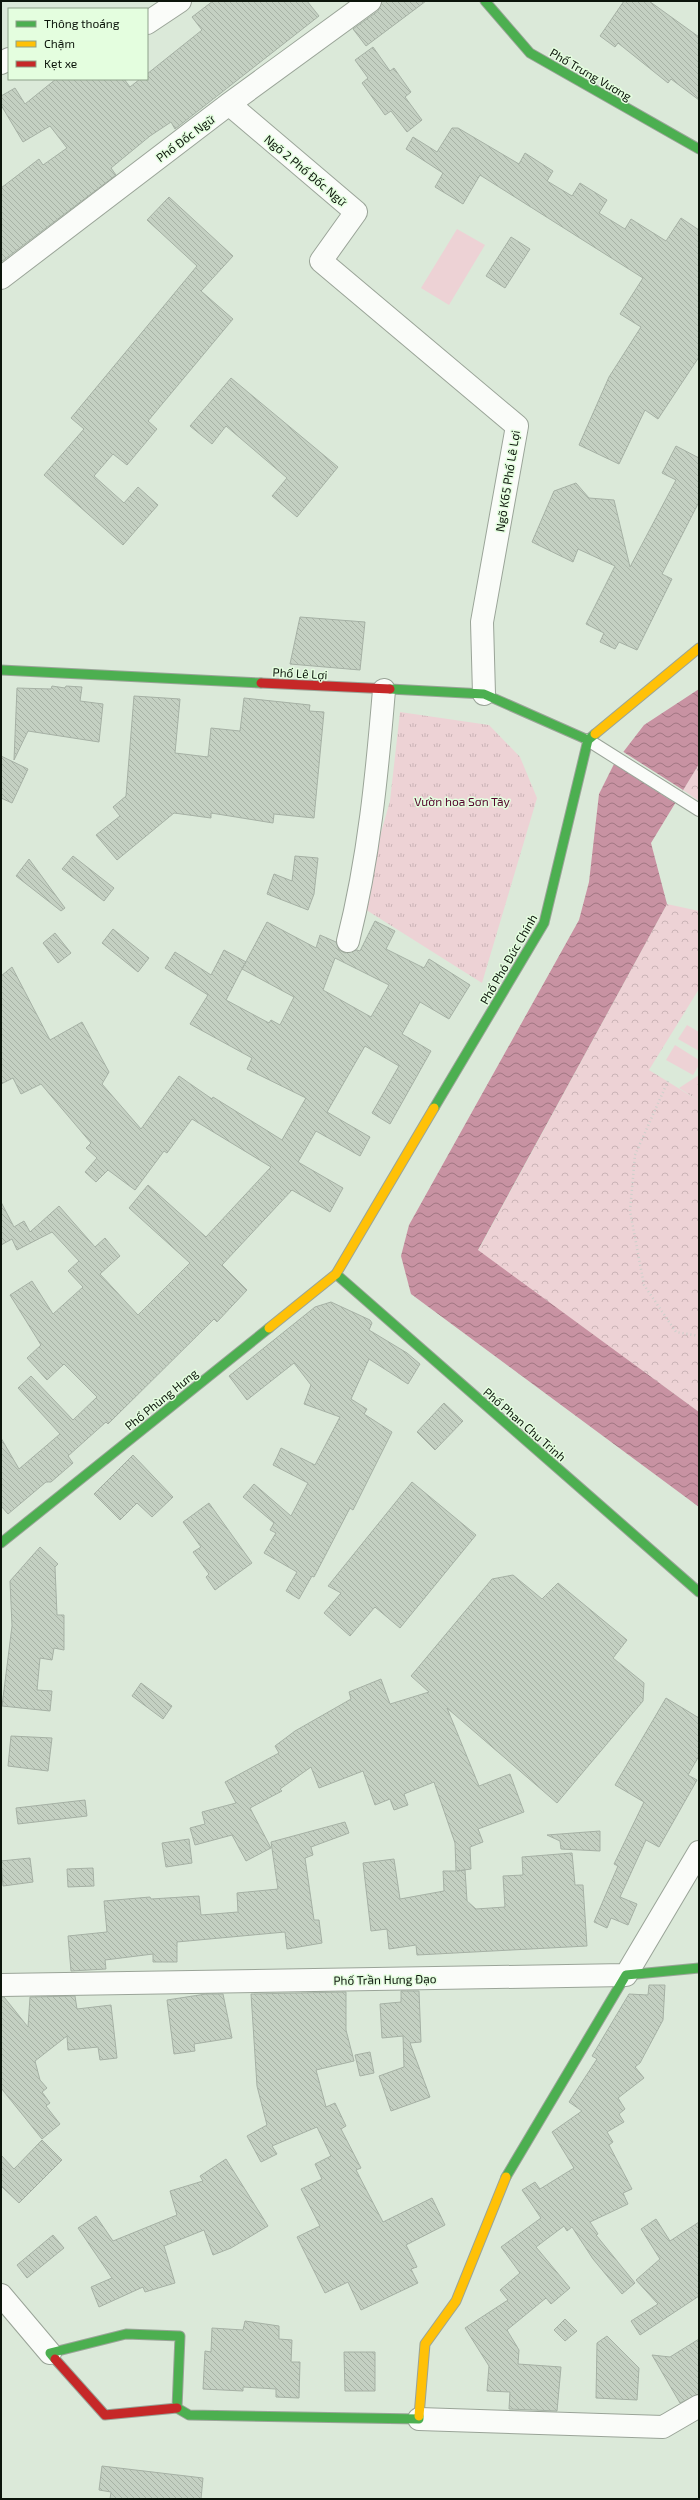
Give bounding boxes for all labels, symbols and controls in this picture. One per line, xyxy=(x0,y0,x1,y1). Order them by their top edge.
legend xyxy=(8,8,148,80)
text: Thông thoáng xyxy=(44,16,120,30)
text: Chậm xyxy=(44,36,75,51)
street label: Phố Trưng Vương xyxy=(548,45,635,103)
text: Kẹt xe xyxy=(44,56,77,71)
street label: Phố Đốc Ngữ xyxy=(153,111,218,164)
street label: Ngõ 2 Phố Đốc Ngữ xyxy=(262,131,351,209)
street label: Ngõ K65 Phố Lê Lợi xyxy=(492,429,523,533)
street label: Phố Lê Lợi xyxy=(272,665,328,682)
park label: Vườn hoa Sơn Tây xyxy=(414,794,510,808)
street label: Phố Phó Đức Chính xyxy=(477,912,539,1006)
street label: Phố Phùng Hưng xyxy=(122,1365,200,1433)
street label: Phố Phan Chu Trinh xyxy=(481,1384,569,1464)
street label: Phố Trần Hưng Đạo xyxy=(333,1971,437,1988)

